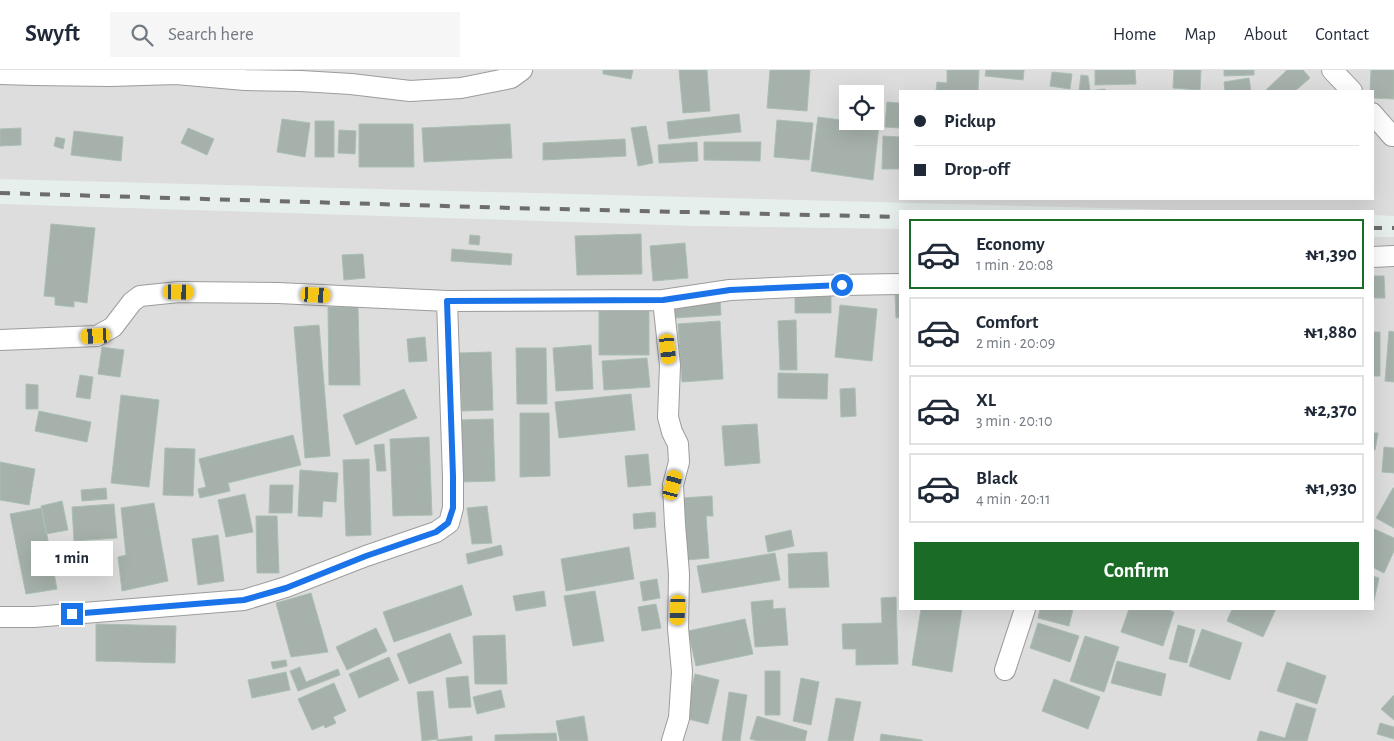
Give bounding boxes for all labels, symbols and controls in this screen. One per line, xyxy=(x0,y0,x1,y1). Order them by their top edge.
search box xyxy=(110,12,460,57)
icon: search xyxy=(128,21,156,49)
text: Swyft xyxy=(25,22,80,46)
text: Search here xyxy=(168,25,254,44)
text: Home xyxy=(1113,26,1156,44)
text: Map xyxy=(1184,26,1216,44)
text: About xyxy=(1244,26,1287,44)
text: Contact xyxy=(1315,26,1369,44)
map controls xyxy=(839,85,884,130)
button: locate xyxy=(839,85,884,130)
text: Pickup xyxy=(944,112,996,131)
text: Drop-off xyxy=(944,160,1009,179)
icon: car xyxy=(916,232,961,277)
text: Economy xyxy=(976,235,1045,254)
text: ₦1,390 xyxy=(1305,245,1357,264)
text: 1 min · 20:08 xyxy=(976,257,1053,273)
route start xyxy=(831,274,853,296)
car xyxy=(163,284,194,300)
car xyxy=(300,287,331,303)
icon: car xyxy=(916,310,961,355)
text: Comfort xyxy=(976,313,1038,332)
text: ₦1,880 xyxy=(1304,323,1357,342)
car xyxy=(80,328,111,344)
car xyxy=(658,333,677,365)
text: 2 min · 20:09 xyxy=(976,335,1055,351)
icon: car xyxy=(916,388,961,433)
text: XL xyxy=(976,391,996,410)
text: ₦2,370 xyxy=(1304,401,1357,420)
text: 3 min · 20:10 xyxy=(976,413,1052,429)
icon: car xyxy=(916,466,961,511)
car xyxy=(661,469,684,501)
text: Black xyxy=(976,469,1018,488)
text: ₦1,930 xyxy=(1305,479,1357,498)
text: 4 min · 20:11 xyxy=(976,491,1051,507)
callout: 1 min xyxy=(31,542,113,576)
button: Confirm xyxy=(914,542,1359,600)
text: 1 min xyxy=(55,550,89,566)
car xyxy=(669,595,686,625)
route end xyxy=(61,603,83,625)

